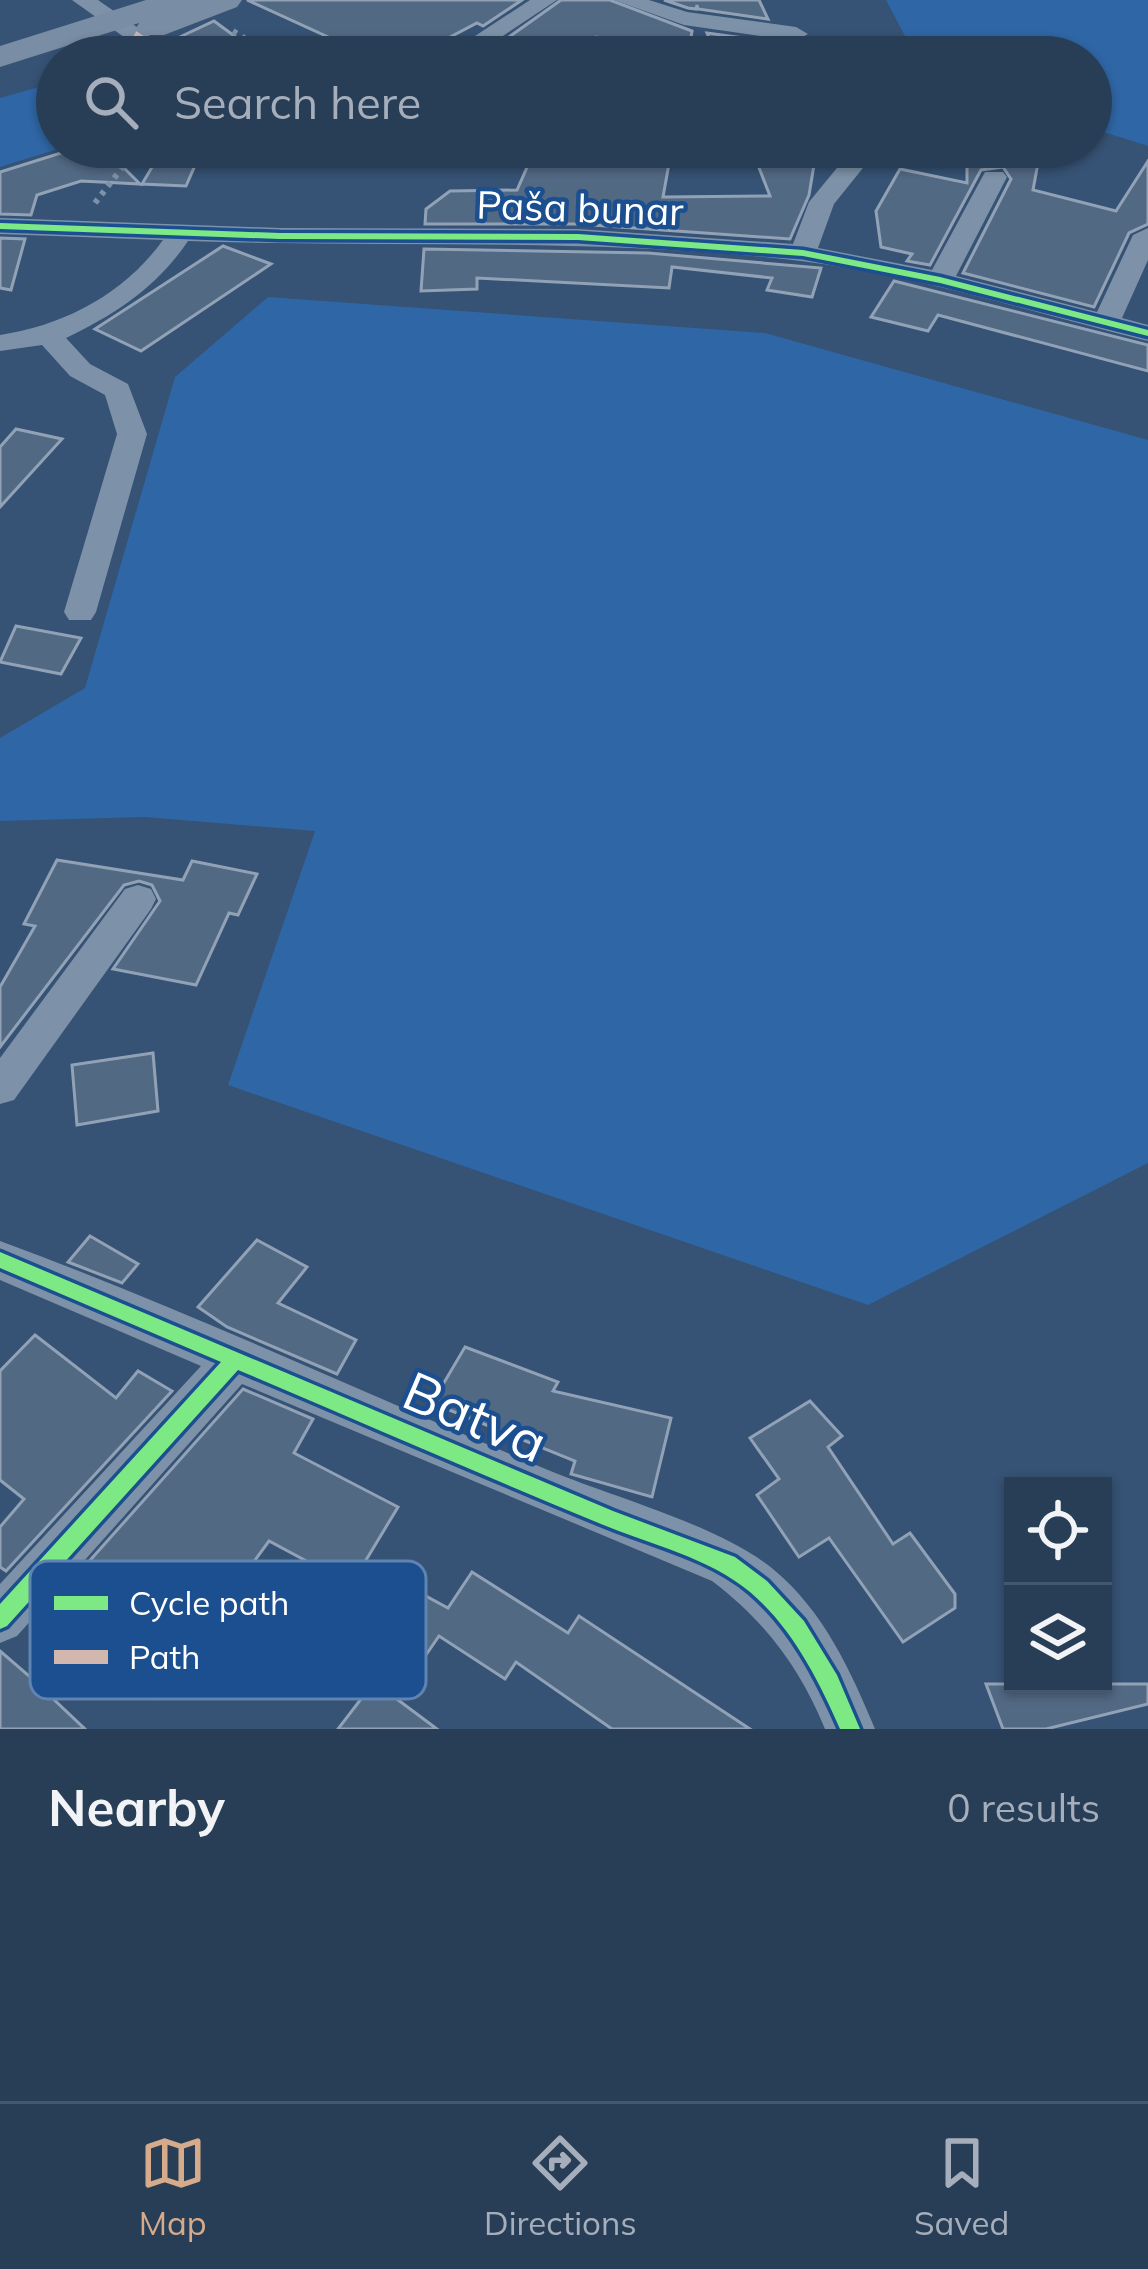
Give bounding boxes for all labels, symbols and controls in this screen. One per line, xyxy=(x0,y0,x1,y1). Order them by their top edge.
search box xyxy=(36,36,1112,168)
icon: search xyxy=(78,69,144,135)
text: Search here xyxy=(174,74,421,130)
street label: Paša bunar xyxy=(476,179,684,236)
street label: Batva xyxy=(394,1356,557,1476)
map controls xyxy=(1004,1477,1112,1693)
button: locate xyxy=(1004,1477,1112,1585)
legend xyxy=(30,1561,426,1699)
text: Cycle path xyxy=(129,1582,289,1623)
button: layers xyxy=(1004,1585,1112,1693)
text: Path xyxy=(129,1636,200,1677)
text: Nearby xyxy=(48,1775,225,1839)
text: 0 results xyxy=(947,1783,1100,1832)
tab: Map xyxy=(139,2130,207,2243)
tab: Directions xyxy=(484,2130,637,2243)
tab: Saved xyxy=(914,2130,1009,2243)

